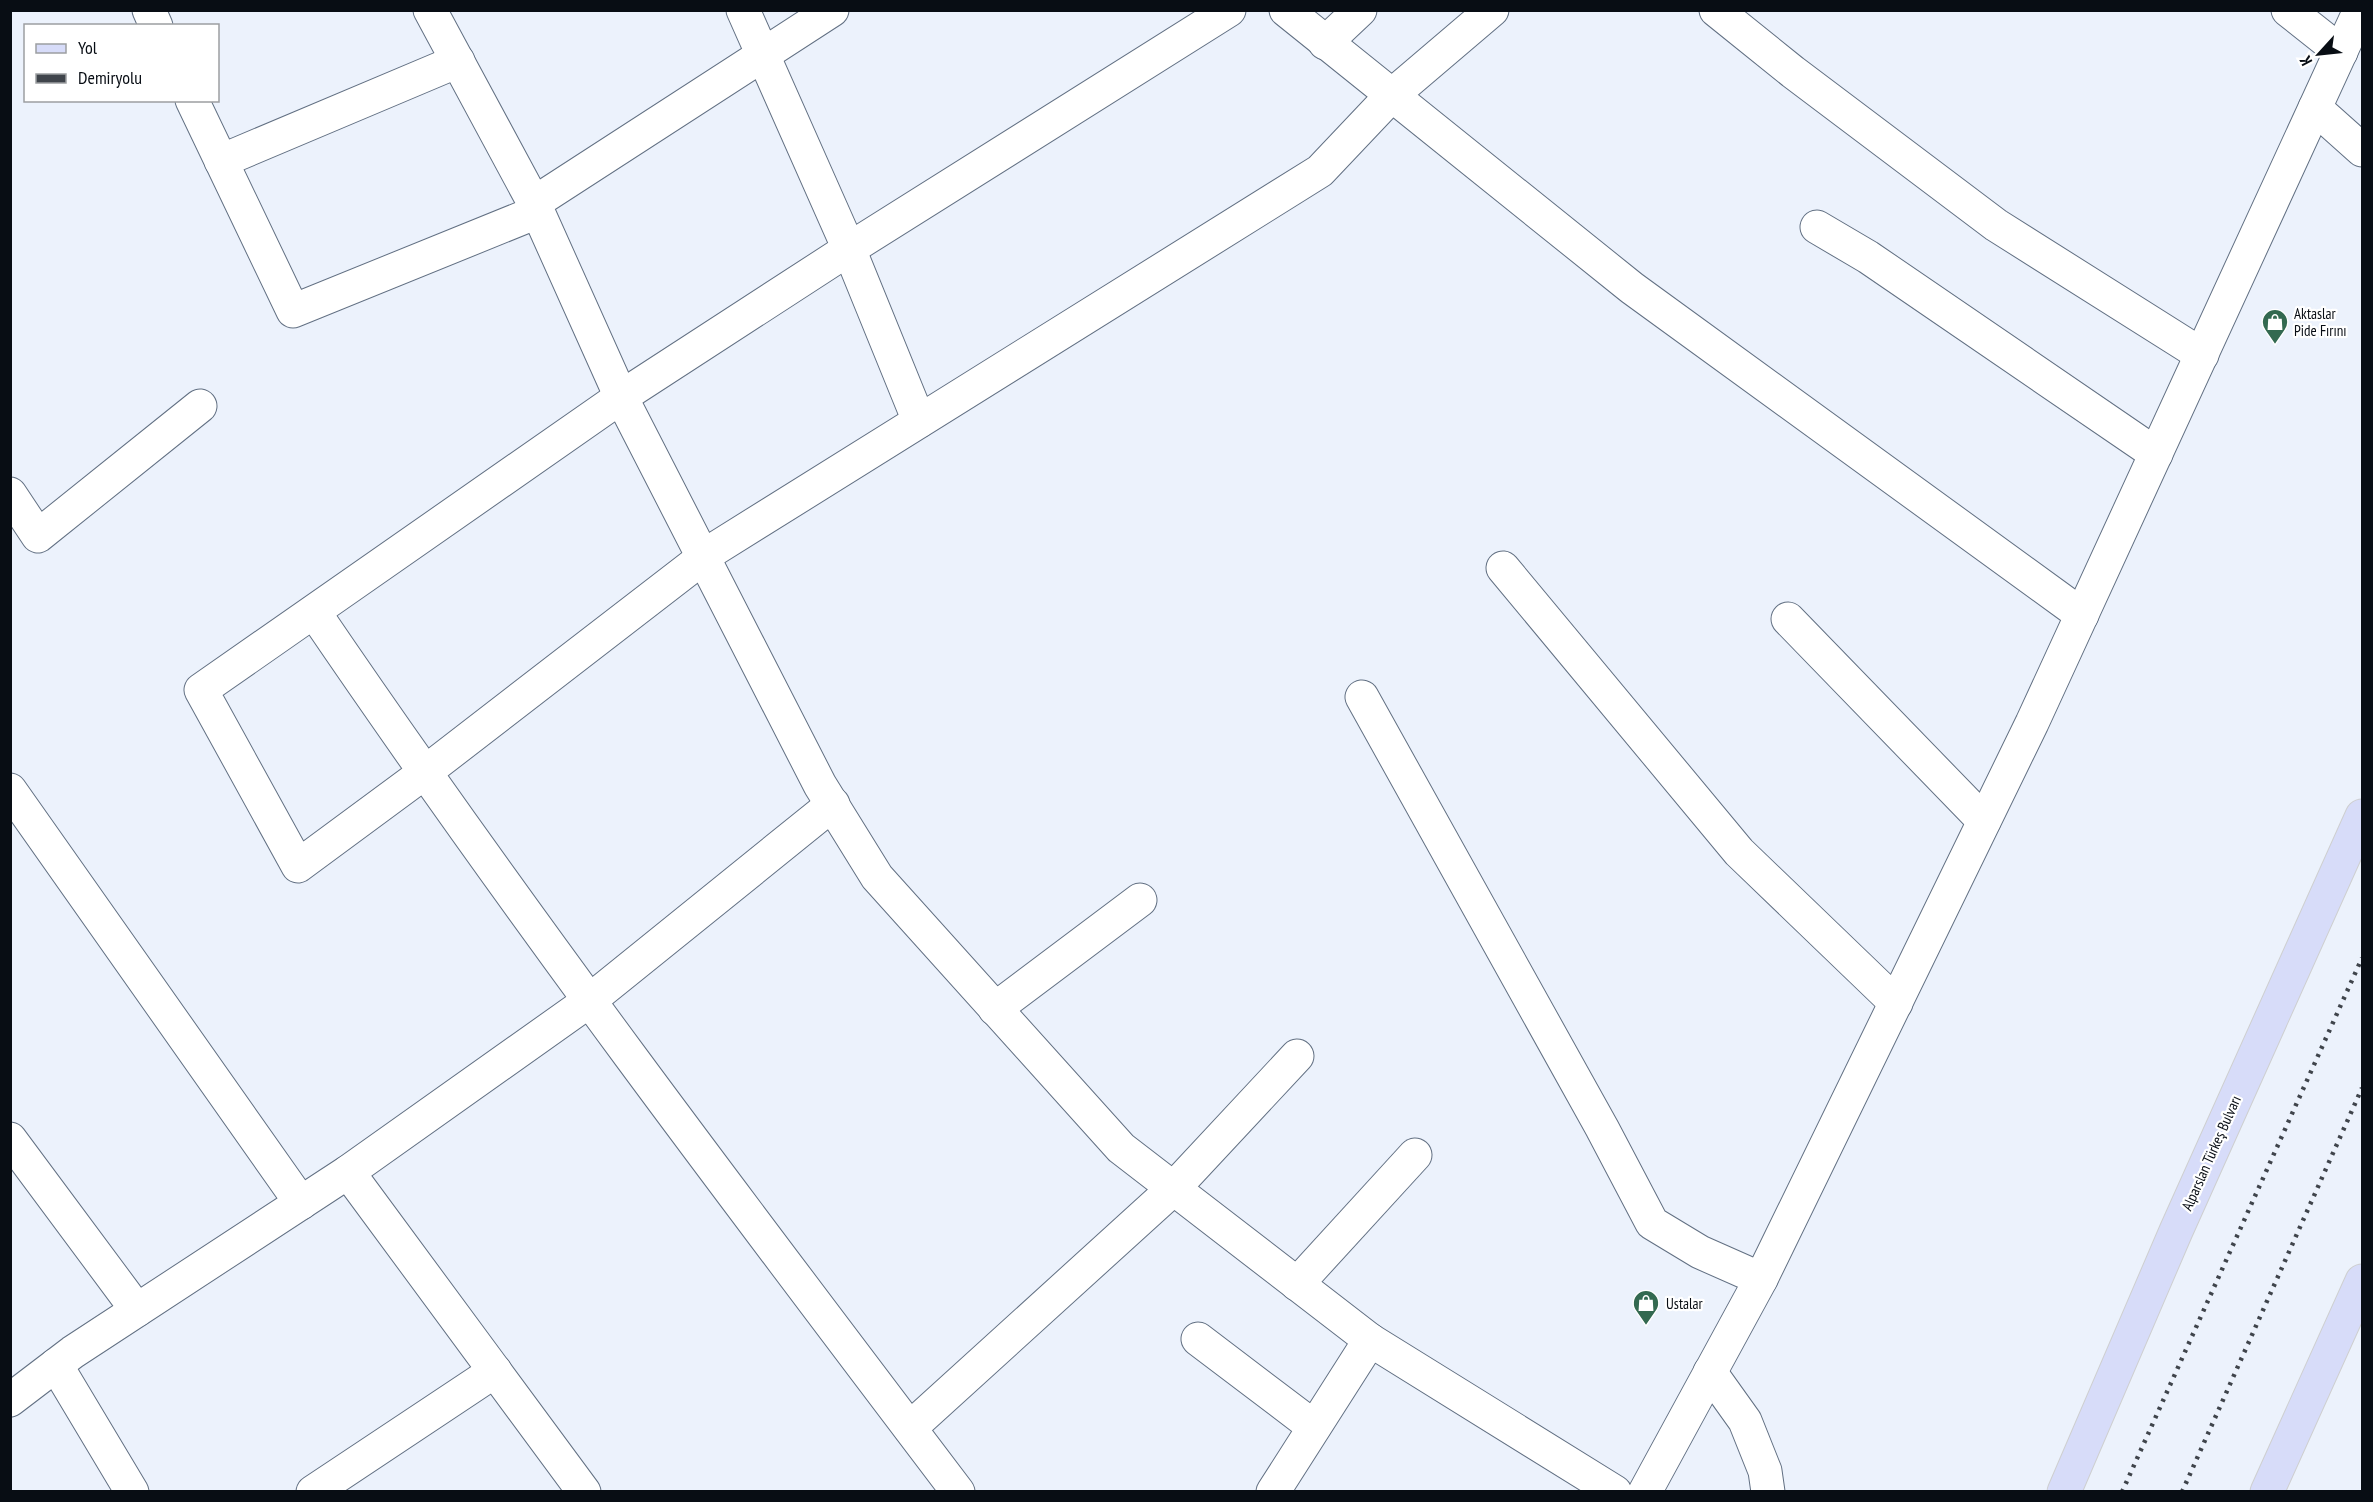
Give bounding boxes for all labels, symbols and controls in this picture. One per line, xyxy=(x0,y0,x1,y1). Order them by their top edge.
legend xyxy=(24,24,219,102)
north arrow xyxy=(2289,24,2349,84)
text: Yol xyxy=(78,36,98,59)
text: K xyxy=(2295,52,2316,69)
text: Demiryolu xyxy=(78,66,142,89)
place label: Aktaslar Pide Fırını xyxy=(2294,304,2347,340)
shop icon: Aktaslar Pide Fırını xyxy=(2260,307,2290,345)
street label: Alparslan Türkeş Bulvarı xyxy=(2177,1093,2245,1213)
shop icon: Ustalar xyxy=(1631,1288,1661,1326)
place label: Ustalar xyxy=(1666,1294,1704,1313)

